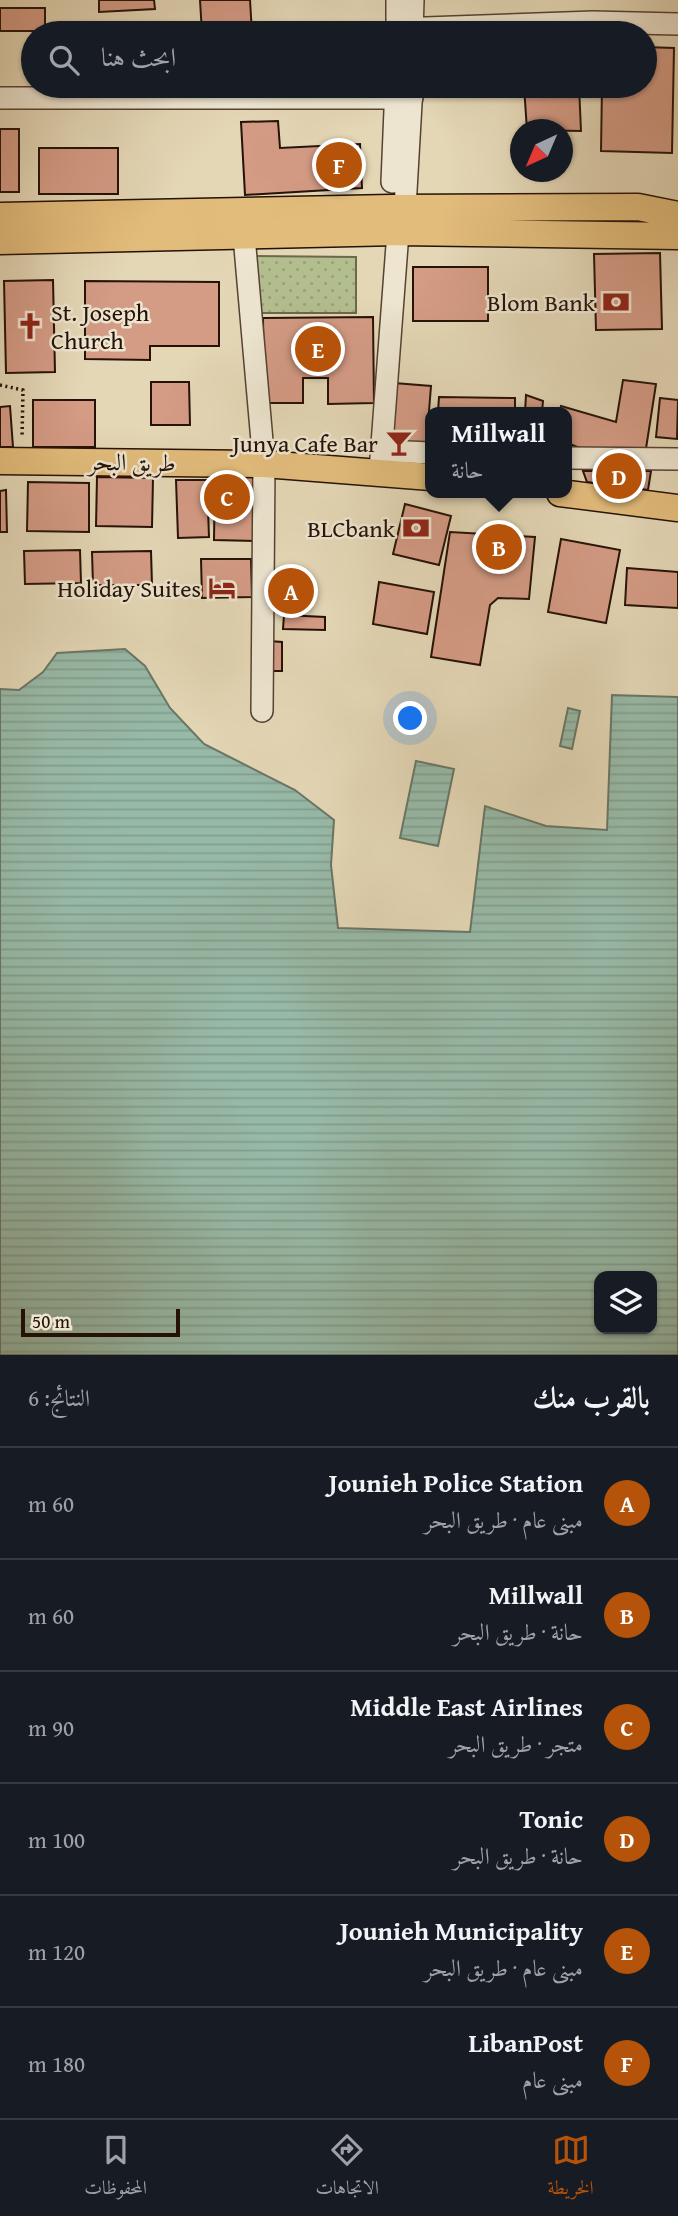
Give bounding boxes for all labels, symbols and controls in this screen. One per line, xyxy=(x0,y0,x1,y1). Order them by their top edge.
search box xyxy=(21,21,657,98)
text: ابحث هنا xyxy=(101,37,176,76)
icon: search xyxy=(45,41,83,79)
north arrow xyxy=(510,119,573,182)
pin: F xyxy=(316,139,362,191)
place label: Blom Bank xyxy=(487,285,596,320)
bank icon: Blom Bank xyxy=(601,287,631,317)
place label: St. Joseph Church xyxy=(51,295,150,358)
church icon: St. Joseph Church xyxy=(15,311,45,341)
pin: E xyxy=(295,323,341,375)
popup xyxy=(425,407,572,498)
text: Millwall xyxy=(451,413,546,452)
place label: Junya Cafe Bar xyxy=(229,426,378,461)
bar icon: Junya Cafe Bar xyxy=(384,428,414,458)
street label: طريق البحر xyxy=(85,444,176,480)
pin: D xyxy=(596,450,642,502)
text: حانة xyxy=(451,453,484,486)
pin: C xyxy=(204,471,250,523)
place label: BLCbank xyxy=(307,511,396,546)
bank icon: BLCbank xyxy=(401,513,431,543)
pin: B xyxy=(476,521,522,573)
pin: A xyxy=(268,565,314,617)
place label: Holiday Suites xyxy=(57,571,201,606)
hotel icon: Holiday Suites xyxy=(207,573,237,603)
your location xyxy=(393,701,427,735)
map controls xyxy=(594,1271,657,1334)
button: layers xyxy=(594,1271,657,1334)
scale bar xyxy=(21,1306,180,1338)
text: 50 m xyxy=(32,1307,70,1335)
text: بالقرب منك xyxy=(533,1375,650,1419)
text: النتائج: 6 xyxy=(28,1381,90,1414)
text: Jounieh Police Station xyxy=(329,1463,583,1502)
text: 60 m xyxy=(28,1487,74,1520)
text: A xyxy=(620,1487,634,1520)
text: مبنى عام · طريق البحر xyxy=(424,1503,583,1536)
text: Millwall xyxy=(489,1575,583,1614)
text: 60 m xyxy=(28,1599,74,1632)
text: B xyxy=(620,1599,634,1632)
text: حانة · طريق البحر xyxy=(453,1615,583,1648)
text: Middle East Airlines xyxy=(350,1687,583,1726)
text: 90 m xyxy=(28,1711,74,1744)
text: C xyxy=(621,1711,634,1744)
text: متجر · طريق البحر xyxy=(449,1727,583,1760)
text: Tonic xyxy=(519,1799,583,1838)
text: 100 m xyxy=(28,1823,85,1856)
text: D xyxy=(620,1823,635,1856)
text: حانة · طريق البحر xyxy=(453,1839,583,1872)
text: Jounieh Municipality xyxy=(340,1911,583,1950)
text: 120 m xyxy=(28,1935,85,1968)
text: E xyxy=(621,1935,633,1968)
text: مبنى عام · طريق البحر xyxy=(424,1951,583,1984)
text: LibanPost xyxy=(469,2023,583,2062)
text: 180 m xyxy=(28,2047,85,2080)
text: F xyxy=(621,2047,633,2080)
text: مبنى عام xyxy=(522,2063,583,2096)
tab: المحفوظات xyxy=(84,2131,147,2206)
tab: الاتجاهات xyxy=(316,2131,379,2206)
tab: الخريطة xyxy=(547,2131,594,2206)

